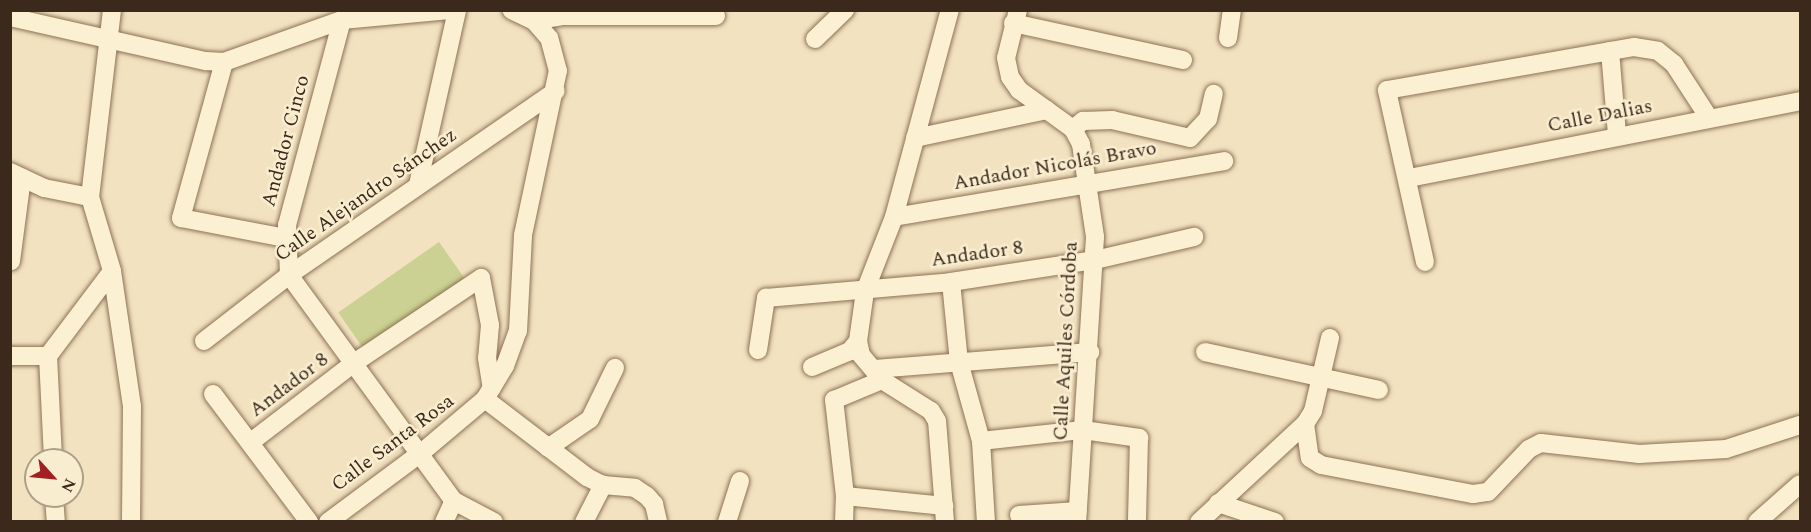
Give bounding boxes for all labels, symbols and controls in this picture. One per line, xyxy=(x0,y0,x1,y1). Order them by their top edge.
street label: Andador Cinco xyxy=(257,73,315,209)
street label: Calle Dalias xyxy=(1545,94,1655,138)
street label: Calle Alejandro Sánchez xyxy=(270,123,462,267)
street label: Andador Nicolás Bravo xyxy=(952,136,1158,196)
street label: Andador 8 xyxy=(930,236,1024,272)
street label: Calle Aquiles Córdoba xyxy=(1049,241,1083,441)
street label: Andador 8 xyxy=(245,348,333,422)
street label: Calle Santa Rosa xyxy=(327,389,459,497)
north arrow xyxy=(24,448,84,508)
text: N xyxy=(55,474,82,497)

